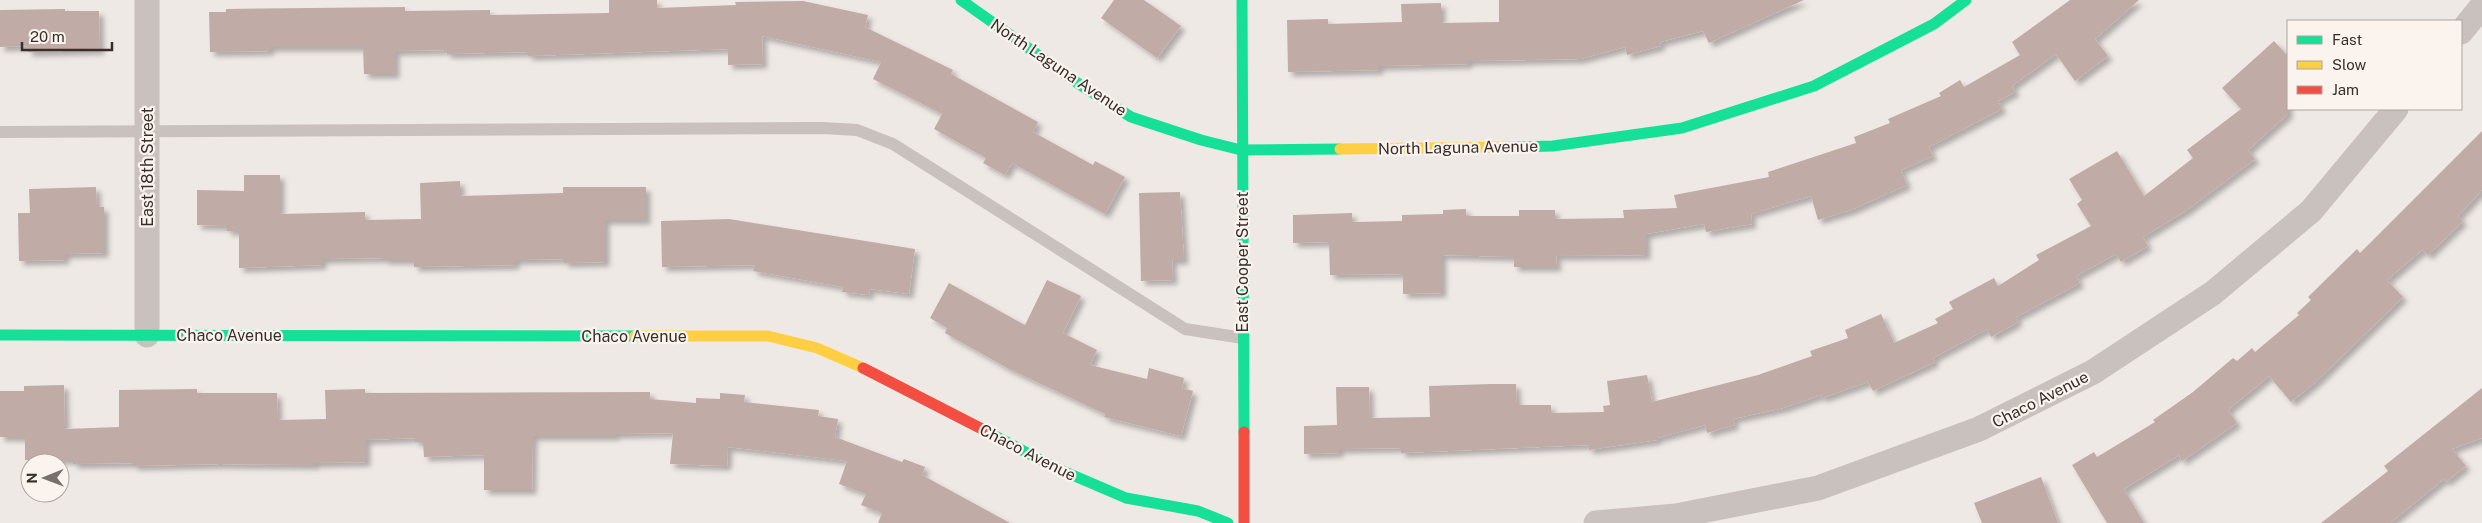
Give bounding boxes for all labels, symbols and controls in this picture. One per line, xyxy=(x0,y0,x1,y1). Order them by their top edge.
street label: North Laguna Avenue xyxy=(987,15,1130,120)
scale bar xyxy=(22,20,112,52)
legend xyxy=(2287,20,2462,110)
text: 20 m xyxy=(30,28,65,45)
text: Fast xyxy=(2332,31,2362,48)
text: Slow xyxy=(2332,56,2367,73)
text: Jam xyxy=(2332,81,2359,98)
street label: East 18th Street xyxy=(138,107,157,227)
street label: North Laguna Avenue xyxy=(1378,137,1538,158)
street label: East Cooper Street xyxy=(1233,191,1252,333)
street label: Chaco Avenue xyxy=(176,326,282,345)
street label: Chaco Avenue xyxy=(581,327,687,346)
street label: Chaco Avenue xyxy=(1989,367,2092,432)
street label: Chaco Avenue xyxy=(976,420,1079,485)
north arrow xyxy=(20,453,70,503)
text: N xyxy=(24,473,40,484)

